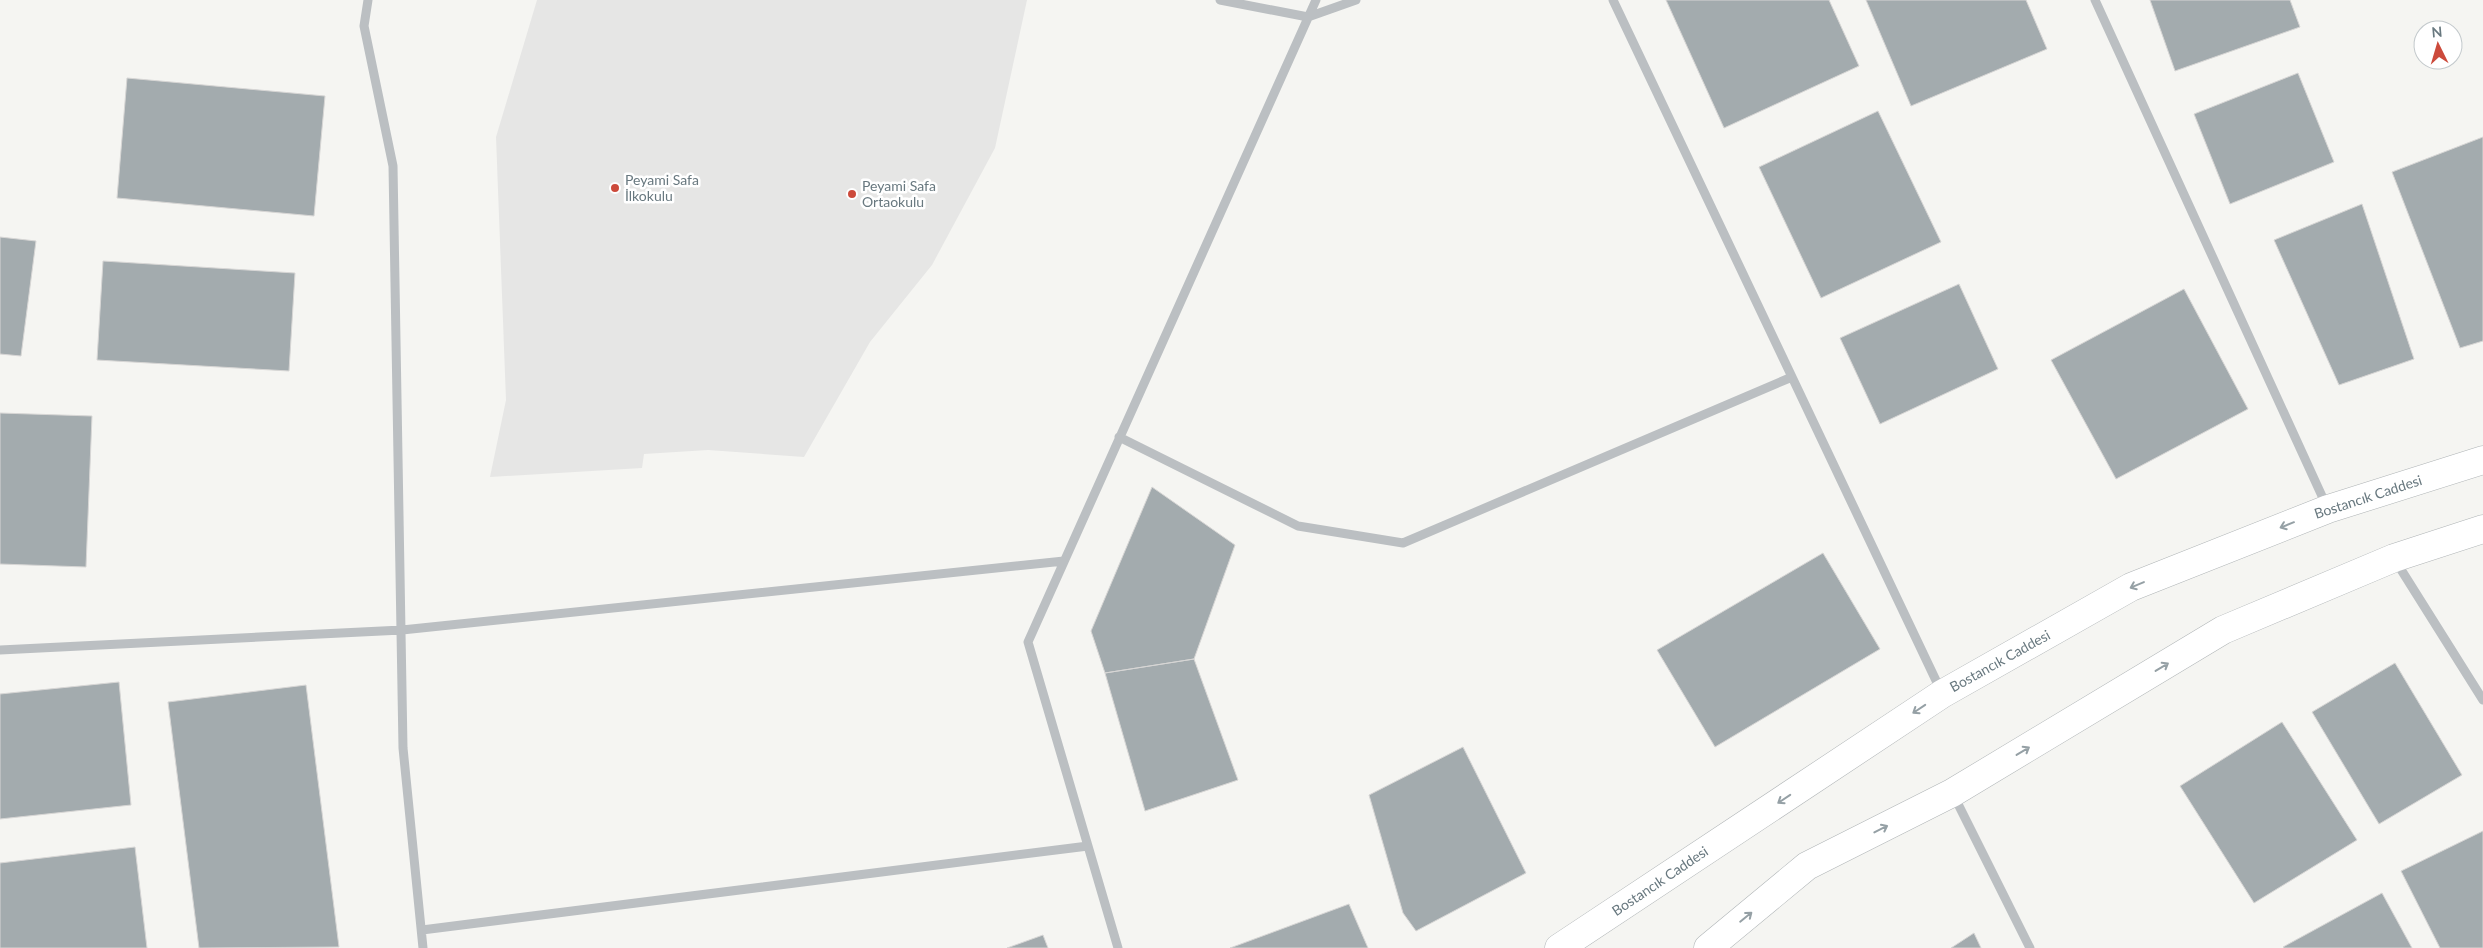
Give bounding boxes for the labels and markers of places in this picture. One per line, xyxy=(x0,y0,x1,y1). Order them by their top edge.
place label: Peyami Safa İlkokulu xyxy=(625,171,699,204)
place label: Peyami Safa Ortaokulu xyxy=(862,177,936,210)
marker: Peyami Safa İlkokulu xyxy=(609,182,621,194)
marker: Peyami Safa Ortaokulu xyxy=(846,188,858,200)

